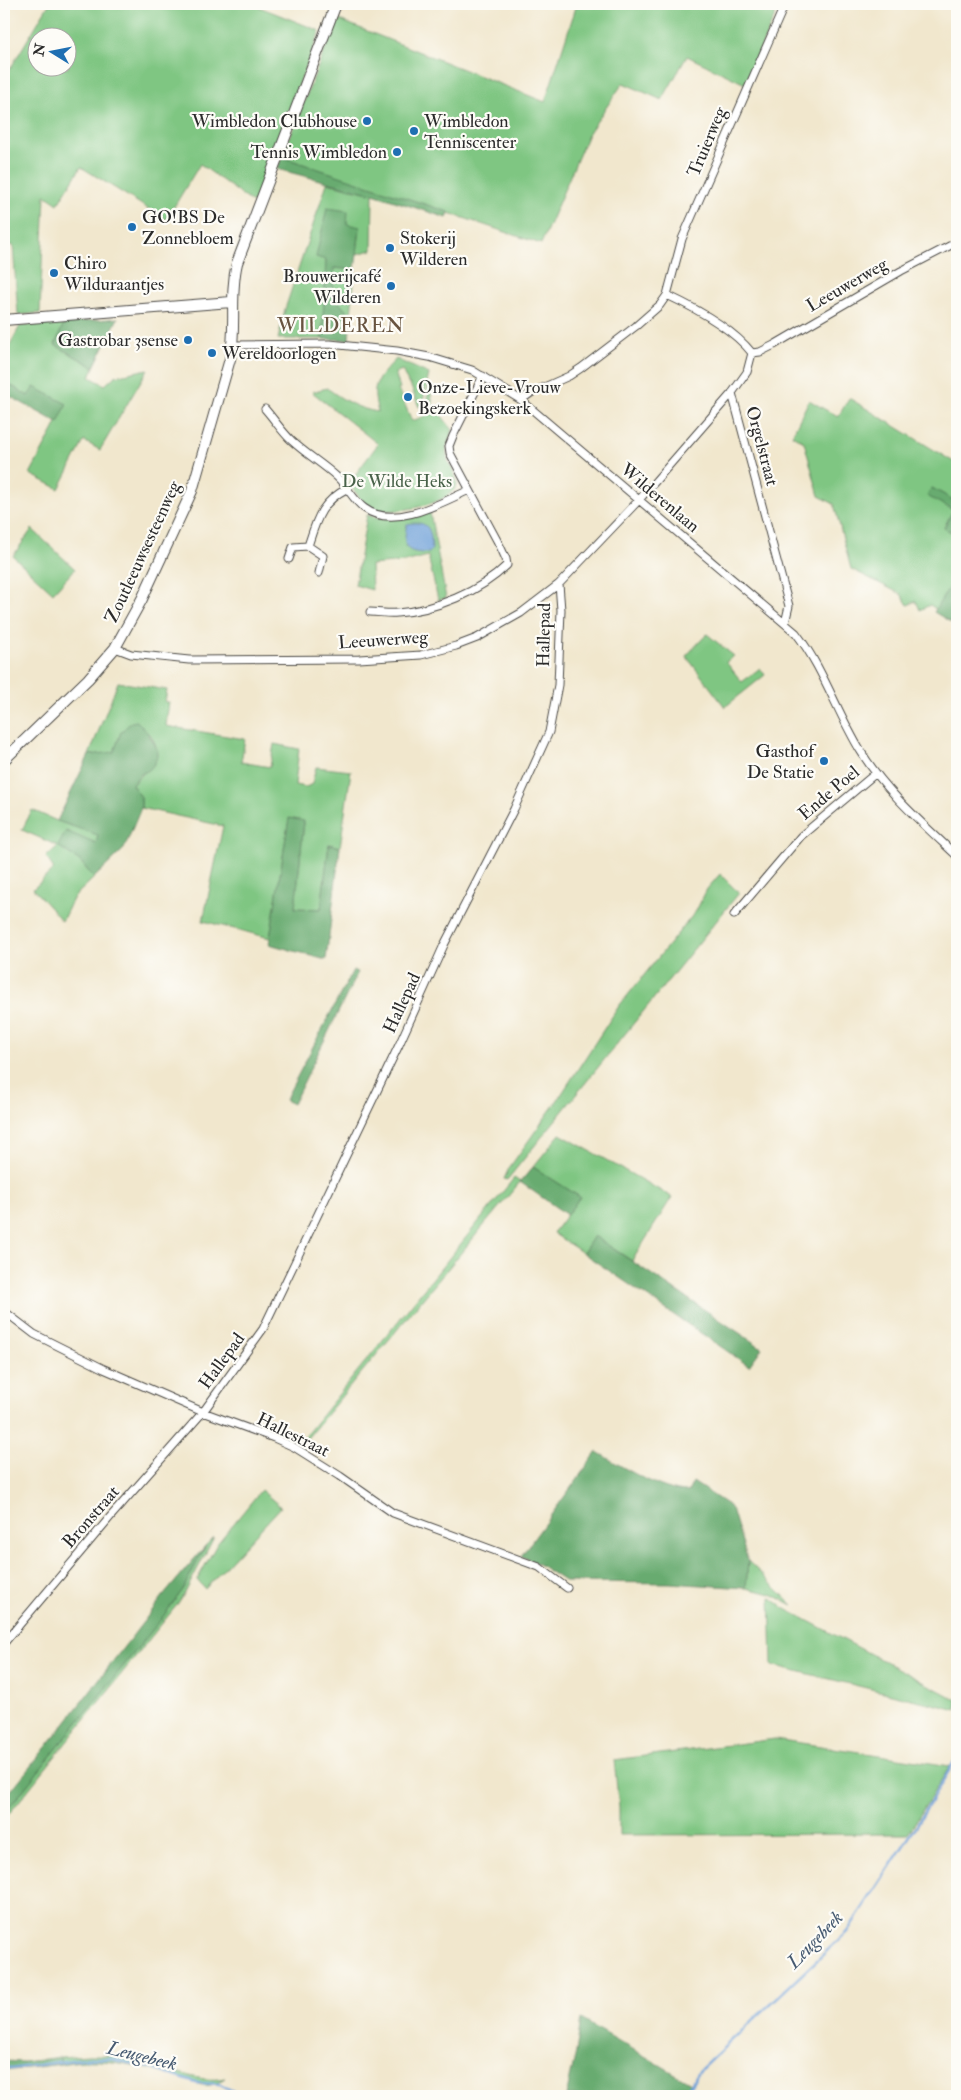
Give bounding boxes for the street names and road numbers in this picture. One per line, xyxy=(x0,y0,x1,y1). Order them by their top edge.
street label: Truierweg xyxy=(682,103,732,180)
street label: Leeuwerweg xyxy=(802,252,893,317)
street label: Orgelstraat xyxy=(740,404,784,489)
street label: Wilderenlaan xyxy=(615,458,704,538)
street label: Zoutleeuwsesteenweg xyxy=(100,476,187,627)
street label: Hallepad xyxy=(532,603,556,667)
street label: Leeuwerweg xyxy=(337,625,430,655)
street label: Ende Poel xyxy=(794,760,865,825)
street label: Hallepad xyxy=(378,969,426,1037)
street label: Hallepad xyxy=(194,1328,250,1394)
street label: Hallestraat xyxy=(253,1408,333,1463)
street label: Bronstraat xyxy=(58,1481,125,1553)

